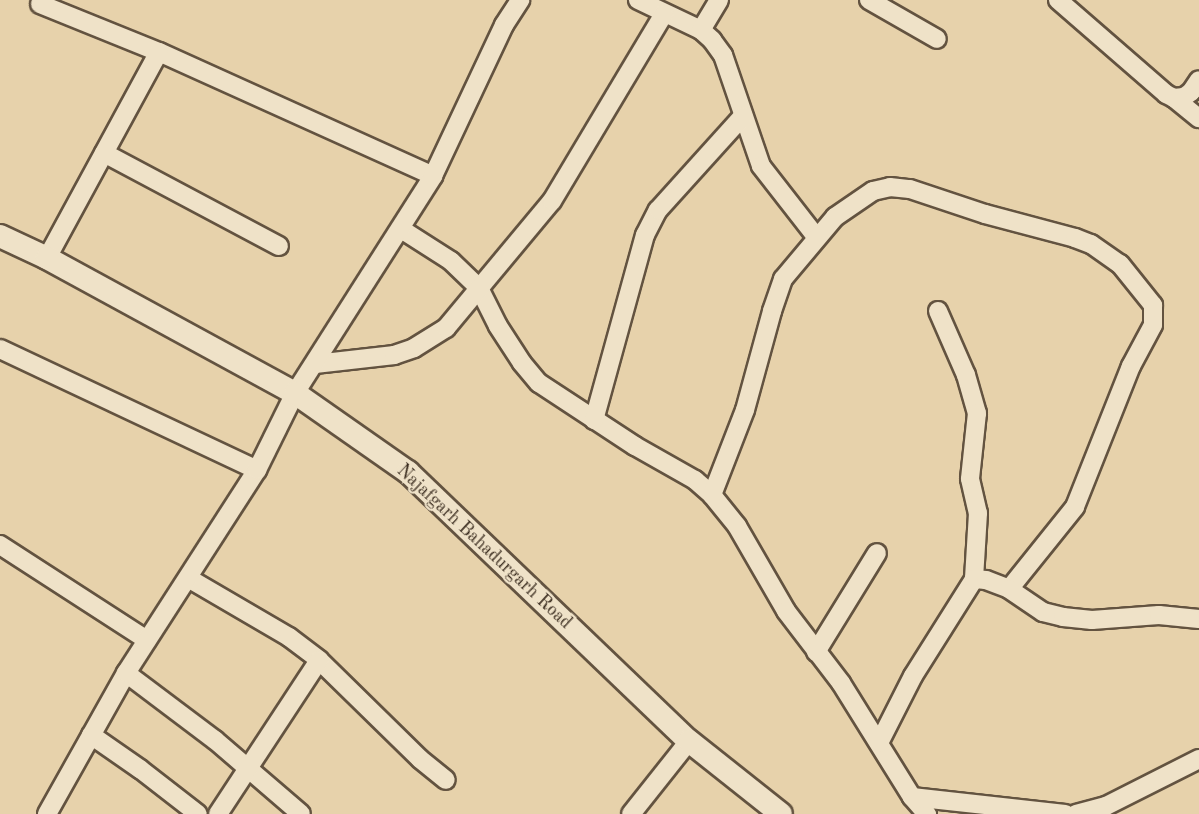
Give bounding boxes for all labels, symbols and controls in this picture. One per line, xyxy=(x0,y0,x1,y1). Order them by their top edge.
street label: Najafgarh Bahadurgarh Road xyxy=(392,460,576,634)

